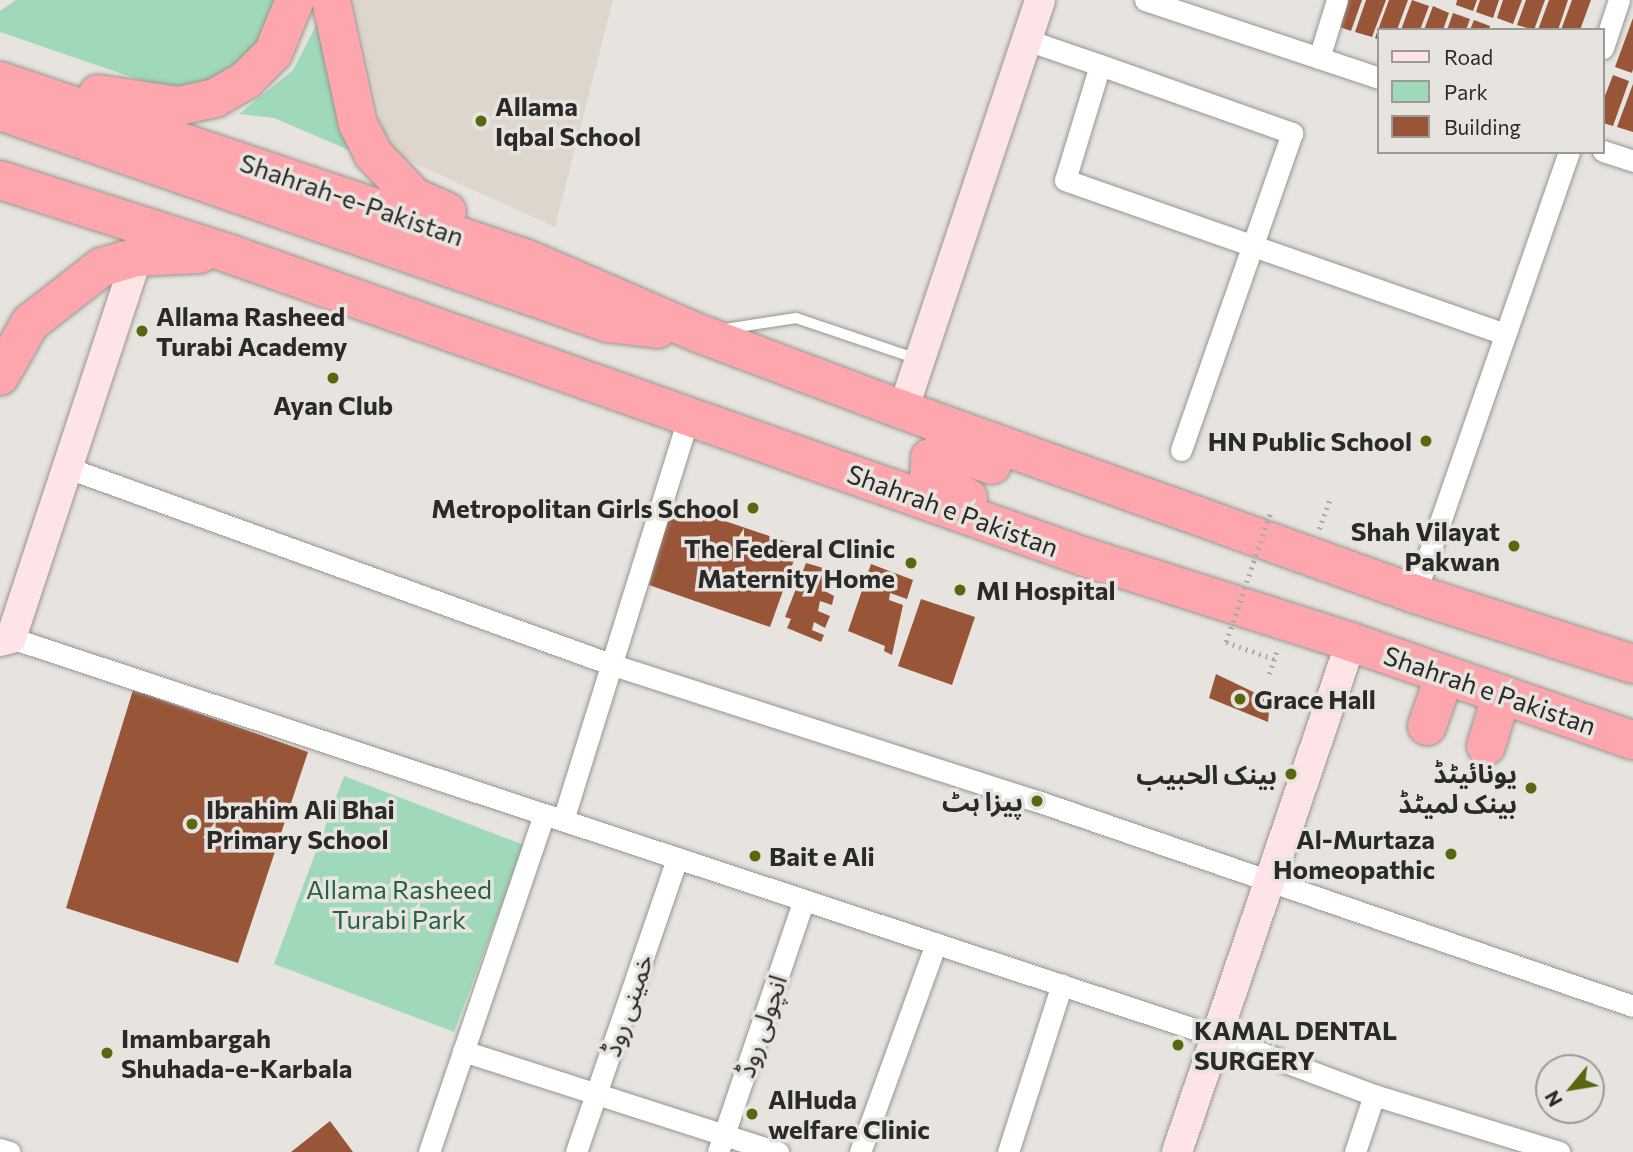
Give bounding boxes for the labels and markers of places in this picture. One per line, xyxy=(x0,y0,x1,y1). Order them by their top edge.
place label: Allama Iqbal School xyxy=(495,90,641,152)
marker: Allama Iqbal School xyxy=(473,113,489,129)
place label: Allama Rasheed Turabi Academy xyxy=(156,300,348,362)
marker: Allama Rasheed Turabi Academy xyxy=(134,323,150,339)
marker: Ayan Club xyxy=(325,370,341,386)
place label: Ayan Club xyxy=(273,389,393,421)
place label: HN Public School xyxy=(1208,425,1412,457)
marker: HN Public School xyxy=(1418,433,1434,449)
place label: Metropolitan Girls School xyxy=(431,492,739,524)
marker: Metropolitan Girls School xyxy=(745,500,761,516)
place label: Shah Vilayat Pakwan xyxy=(1351,515,1500,576)
place label: The Federal Clinic Maternity Home xyxy=(684,532,895,594)
marker: Shah Vilayat Pakwan xyxy=(1506,538,1522,554)
marker: The Federal Clinic Maternity Home xyxy=(901,553,921,573)
place label: MI Hospital xyxy=(976,574,1115,606)
marker: MI Hospital xyxy=(950,580,970,600)
place label: Grace Hall xyxy=(1254,683,1376,715)
marker: Grace Hall xyxy=(1232,691,1248,707)
place label: یونائیٹڈ بینک لمیٹڈ xyxy=(1398,757,1517,818)
place label: بينک الحبيب xyxy=(1136,758,1277,790)
marker: بينک الحبيب xyxy=(1283,766,1299,782)
marker: یونائیٹڈ بینک لمیٹڈ xyxy=(1523,780,1539,796)
place label: پیزا ہٹ xyxy=(942,785,1023,817)
place label: Ibrahim Ali Bhai Primary School xyxy=(206,793,395,854)
marker: پیزا ہٹ xyxy=(1029,793,1045,809)
marker: Ibrahim Ali Bhai Primary School xyxy=(184,816,200,832)
place label: Al-Murtaza Homeopathic xyxy=(1273,823,1435,884)
place label: Bait e Ali xyxy=(769,840,875,872)
marker: Al-Murtaza Homeopathic xyxy=(1441,844,1461,864)
marker: Bait e Ali xyxy=(747,848,763,864)
place label: KAMAL DENTAL SURGERY xyxy=(1194,1014,1397,1076)
place label: Imambargah Shuhada-e-Karbala xyxy=(121,1022,352,1084)
marker: KAMAL DENTAL SURGERY xyxy=(1168,1035,1188,1055)
marker: Imambargah Shuhada-e-Karbala xyxy=(99,1045,115,1061)
place label: AlHuda welfare Clinic xyxy=(768,1083,930,1144)
marker: AlHuda welfare Clinic xyxy=(742,1104,762,1124)

